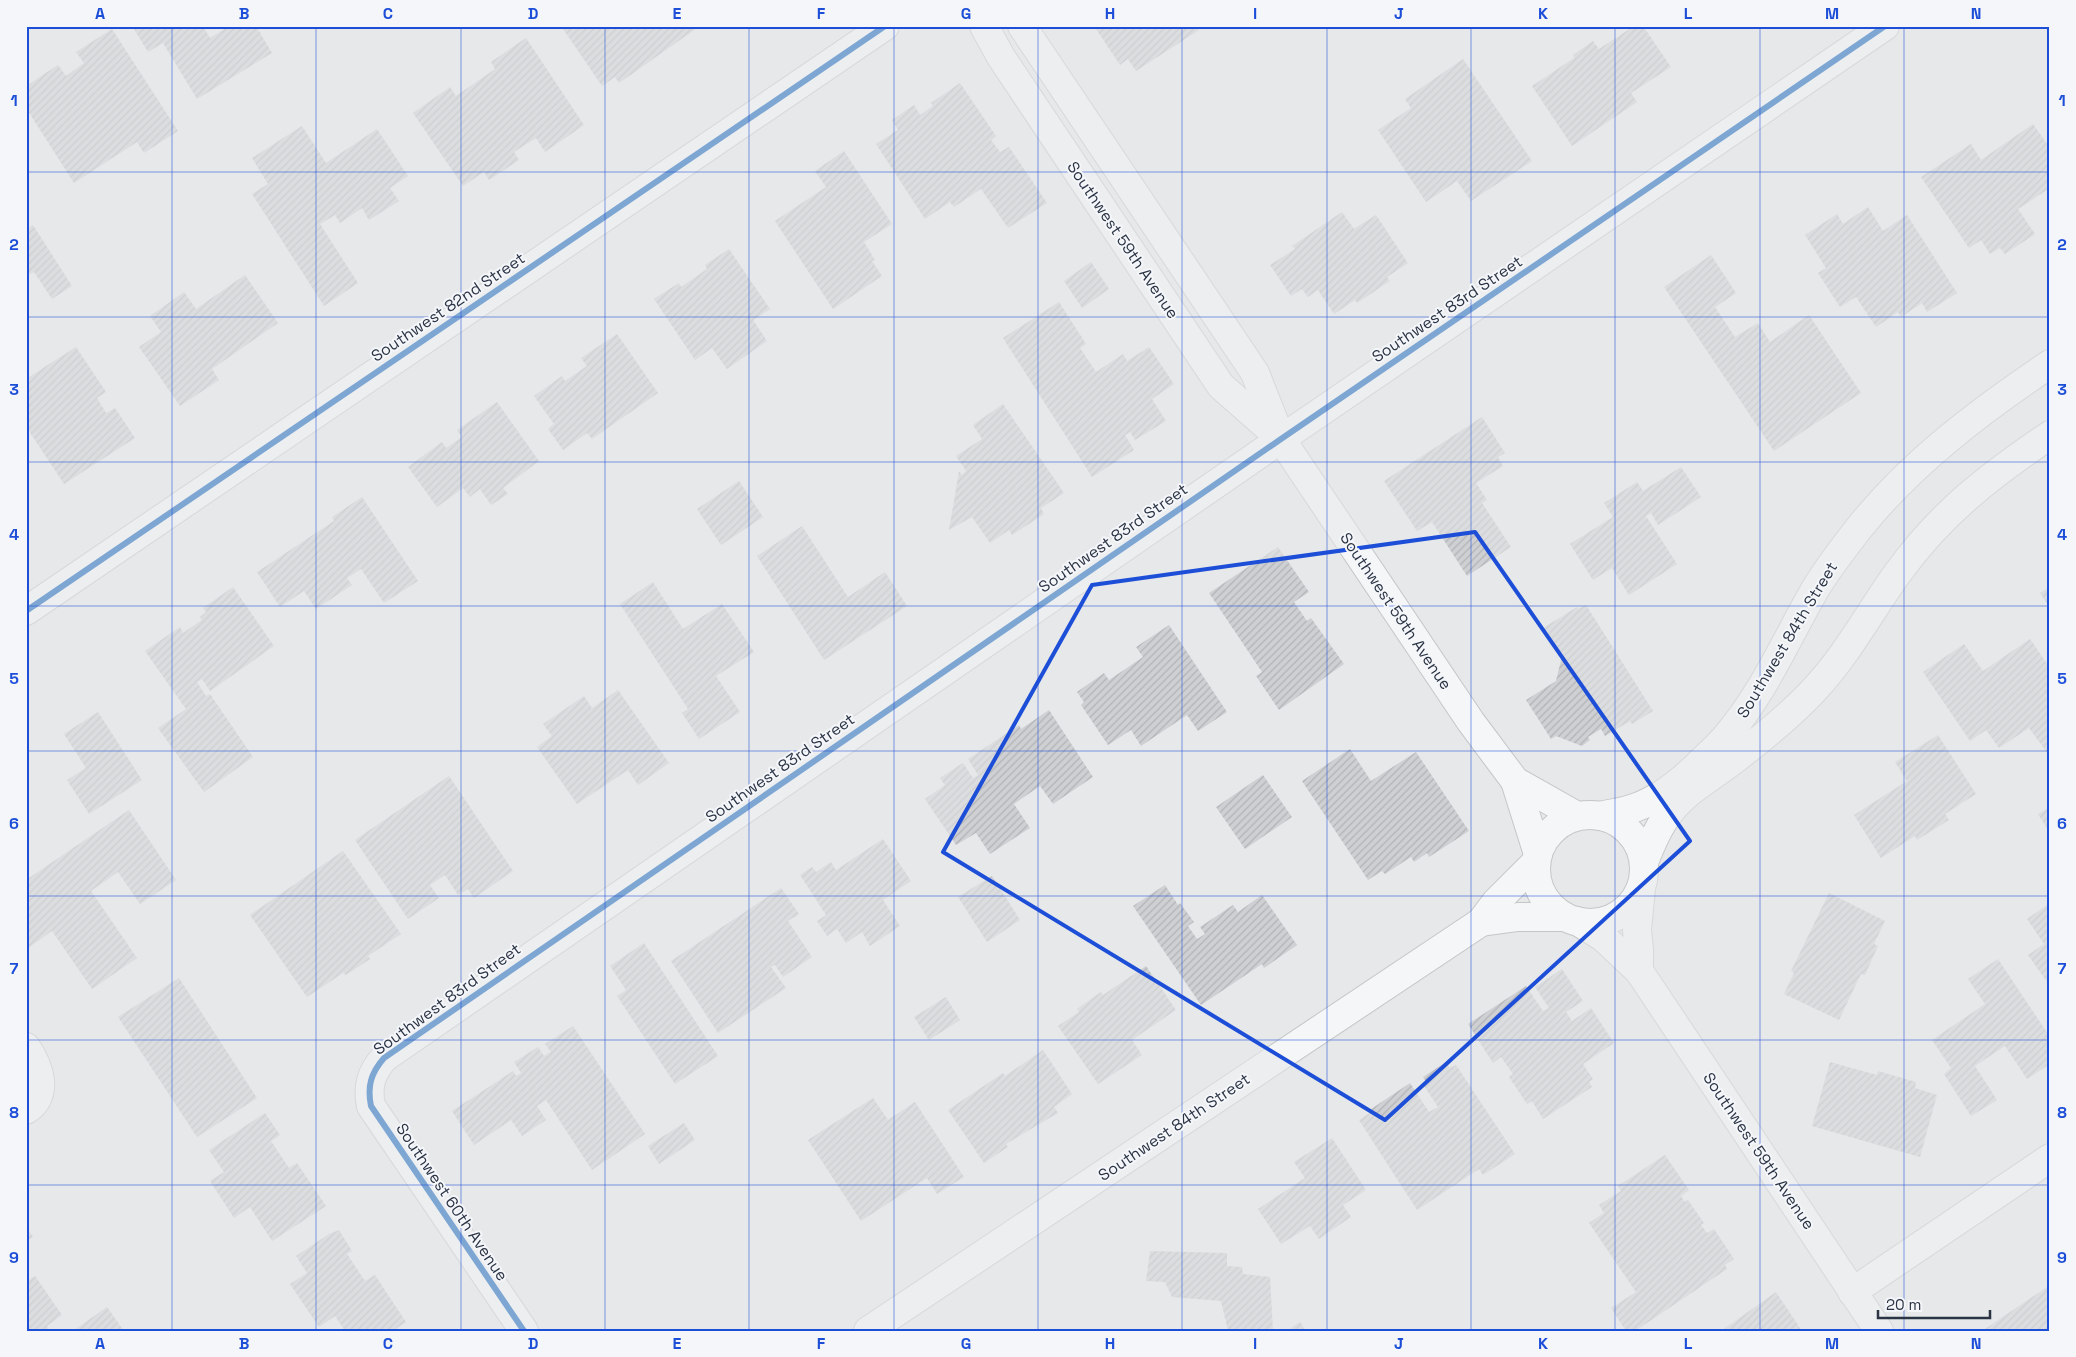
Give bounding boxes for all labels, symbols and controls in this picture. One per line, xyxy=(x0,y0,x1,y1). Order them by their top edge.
text: A xyxy=(95,3,105,24)
text: B xyxy=(239,3,249,24)
text: C xyxy=(383,3,393,24)
text: D xyxy=(528,3,538,24)
text: E xyxy=(673,3,682,24)
text: F xyxy=(817,3,826,24)
text: G xyxy=(961,3,971,24)
text: H xyxy=(1105,3,1115,24)
text: I xyxy=(1253,3,1257,24)
text: J xyxy=(1394,3,1404,24)
text: K xyxy=(1538,3,1548,24)
text: L xyxy=(1684,3,1693,24)
text: M xyxy=(1825,3,1839,24)
text: N xyxy=(1971,3,1981,24)
text: 1 xyxy=(10,90,18,111)
text: 1 xyxy=(2058,90,2066,111)
street label: Southwest 59th Avenue xyxy=(1062,157,1184,323)
text: 2 xyxy=(9,234,19,255)
text: 2 xyxy=(2057,234,2067,255)
street label: Southwest 82nd Street xyxy=(367,248,529,366)
street label: Southwest 83rd Street xyxy=(1368,251,1526,367)
text: 3 xyxy=(9,379,19,400)
text: 3 xyxy=(2057,379,2067,400)
street label: Southwest 83rd Street xyxy=(1034,479,1192,597)
text: 4 xyxy=(9,524,19,545)
text: 4 xyxy=(2057,524,2067,545)
street label: Southwest 59th Avenue xyxy=(1335,528,1457,694)
street label: Southwest 84th Street xyxy=(1732,558,1842,722)
text: 5 xyxy=(9,668,19,689)
text: 5 xyxy=(2057,668,2067,689)
street label: Southwest 83rd Street xyxy=(701,709,859,827)
text: 6 xyxy=(9,813,19,834)
text: 6 xyxy=(2057,813,2067,834)
street label: Southwest 83rd Street xyxy=(369,938,525,1060)
text: 7 xyxy=(10,958,19,979)
text: 7 xyxy=(2058,958,2067,979)
street label: Southwest 84th Street xyxy=(1094,1068,1254,1186)
street label: Southwest 59th Avenue xyxy=(1698,1068,1820,1234)
text: 8 xyxy=(9,1102,19,1123)
text: 8 xyxy=(2057,1102,2067,1123)
street label: Southwest 60th Avenue xyxy=(391,1119,513,1285)
text: 9 xyxy=(9,1247,19,1268)
text: 9 xyxy=(2057,1247,2067,1268)
scale bar xyxy=(1878,1287,1991,1319)
text: 20 m xyxy=(1886,1295,1921,1314)
text: A xyxy=(95,1333,105,1354)
text: B xyxy=(239,1333,249,1354)
text: C xyxy=(383,1333,393,1354)
text: D xyxy=(528,1333,538,1354)
text: E xyxy=(673,1333,682,1354)
text: F xyxy=(817,1333,826,1354)
text: G xyxy=(961,1333,971,1354)
text: H xyxy=(1105,1333,1115,1354)
text: I xyxy=(1253,1333,1257,1354)
text: J xyxy=(1394,1333,1404,1354)
text: K xyxy=(1538,1333,1548,1354)
text: L xyxy=(1684,1333,1693,1354)
text: M xyxy=(1825,1333,1839,1354)
text: N xyxy=(1971,1333,1981,1354)

